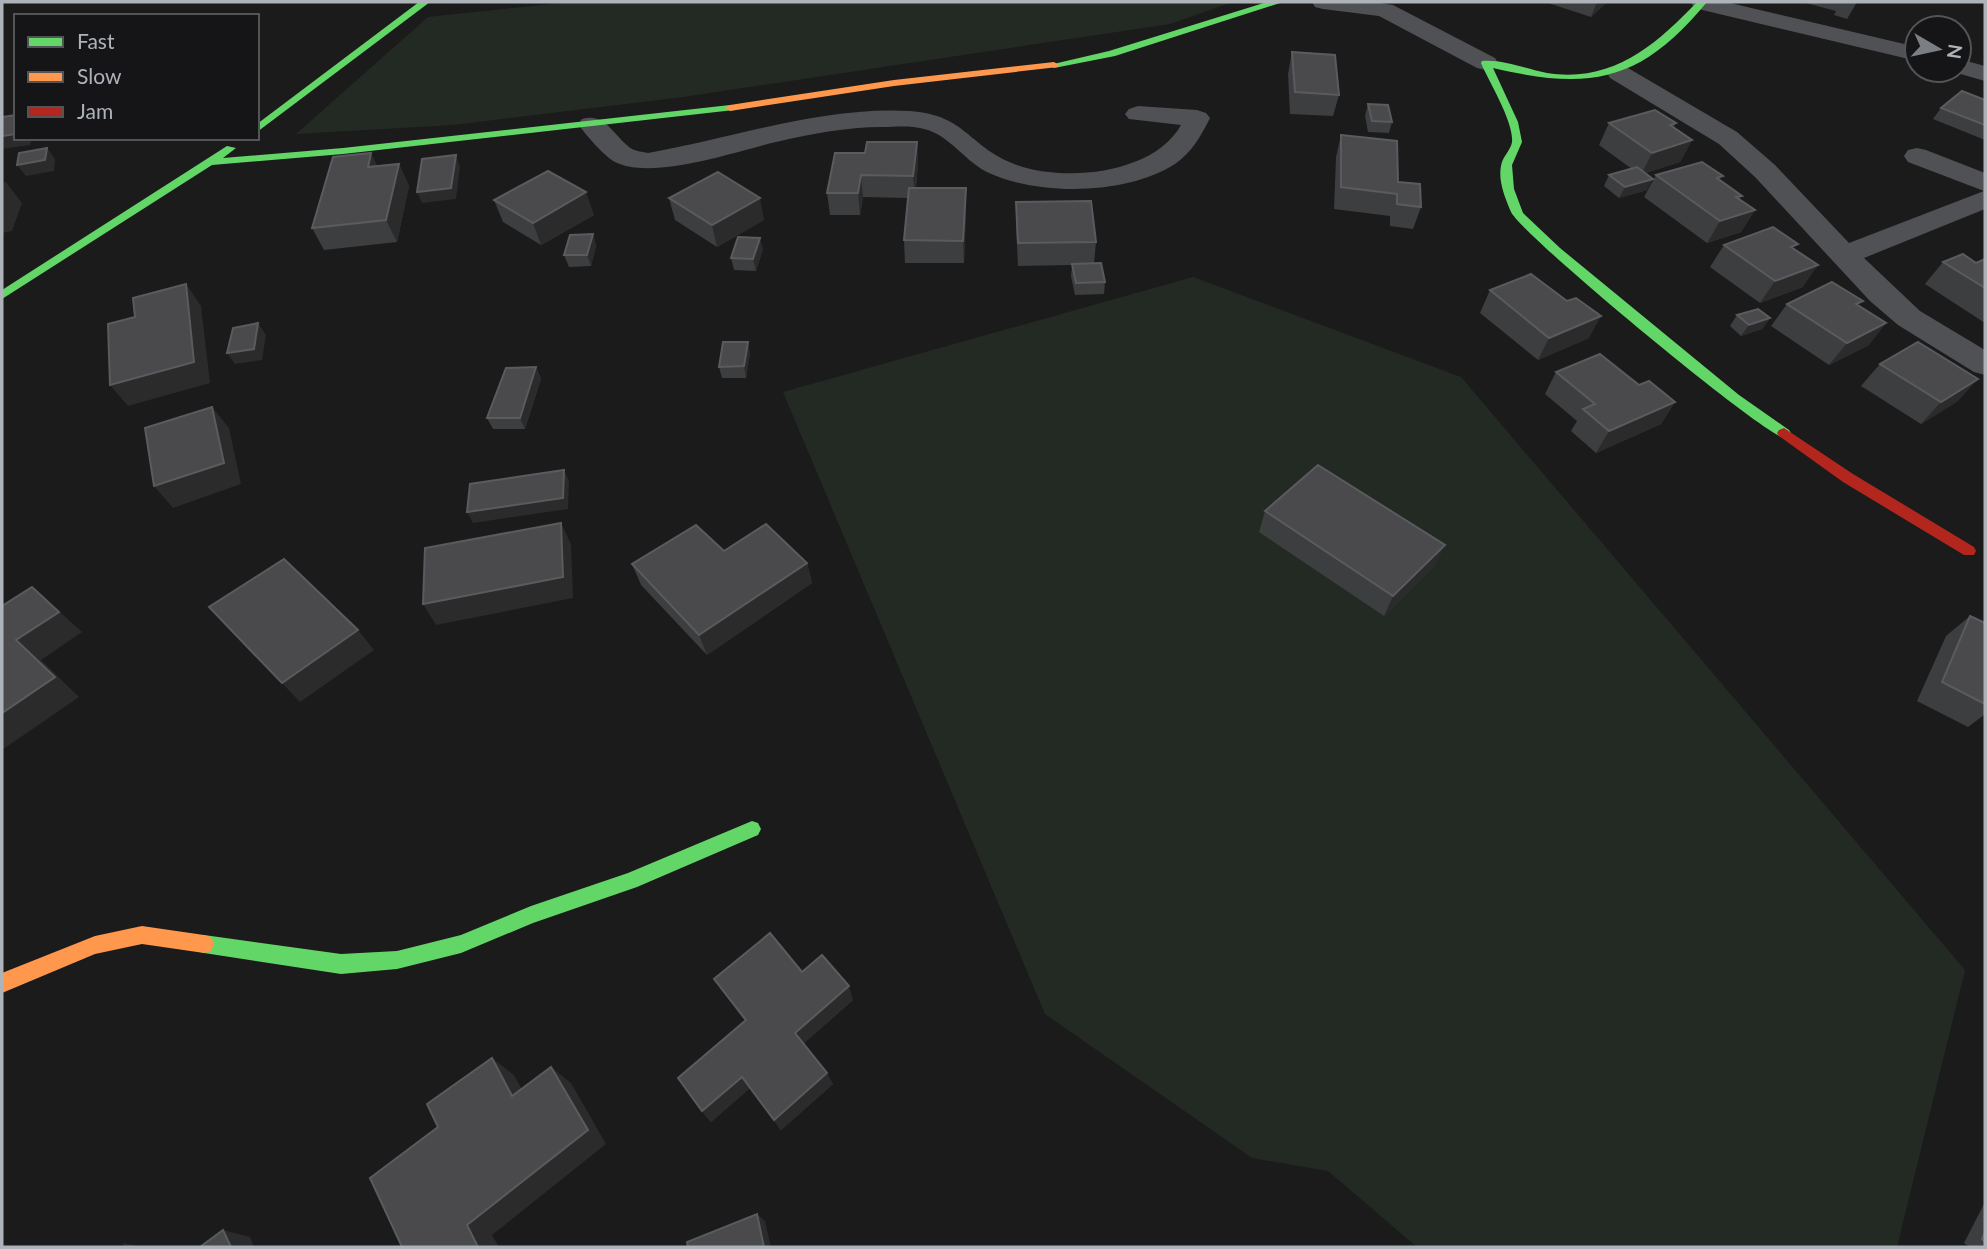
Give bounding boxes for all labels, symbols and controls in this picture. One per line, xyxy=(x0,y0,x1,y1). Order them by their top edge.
legend xyxy=(14,14,259,140)
north arrow xyxy=(1903,14,1973,84)
text: Fast xyxy=(77,28,115,53)
text: N xyxy=(1943,43,1968,61)
text: Slow xyxy=(77,63,122,88)
text: Jam xyxy=(77,98,113,123)

